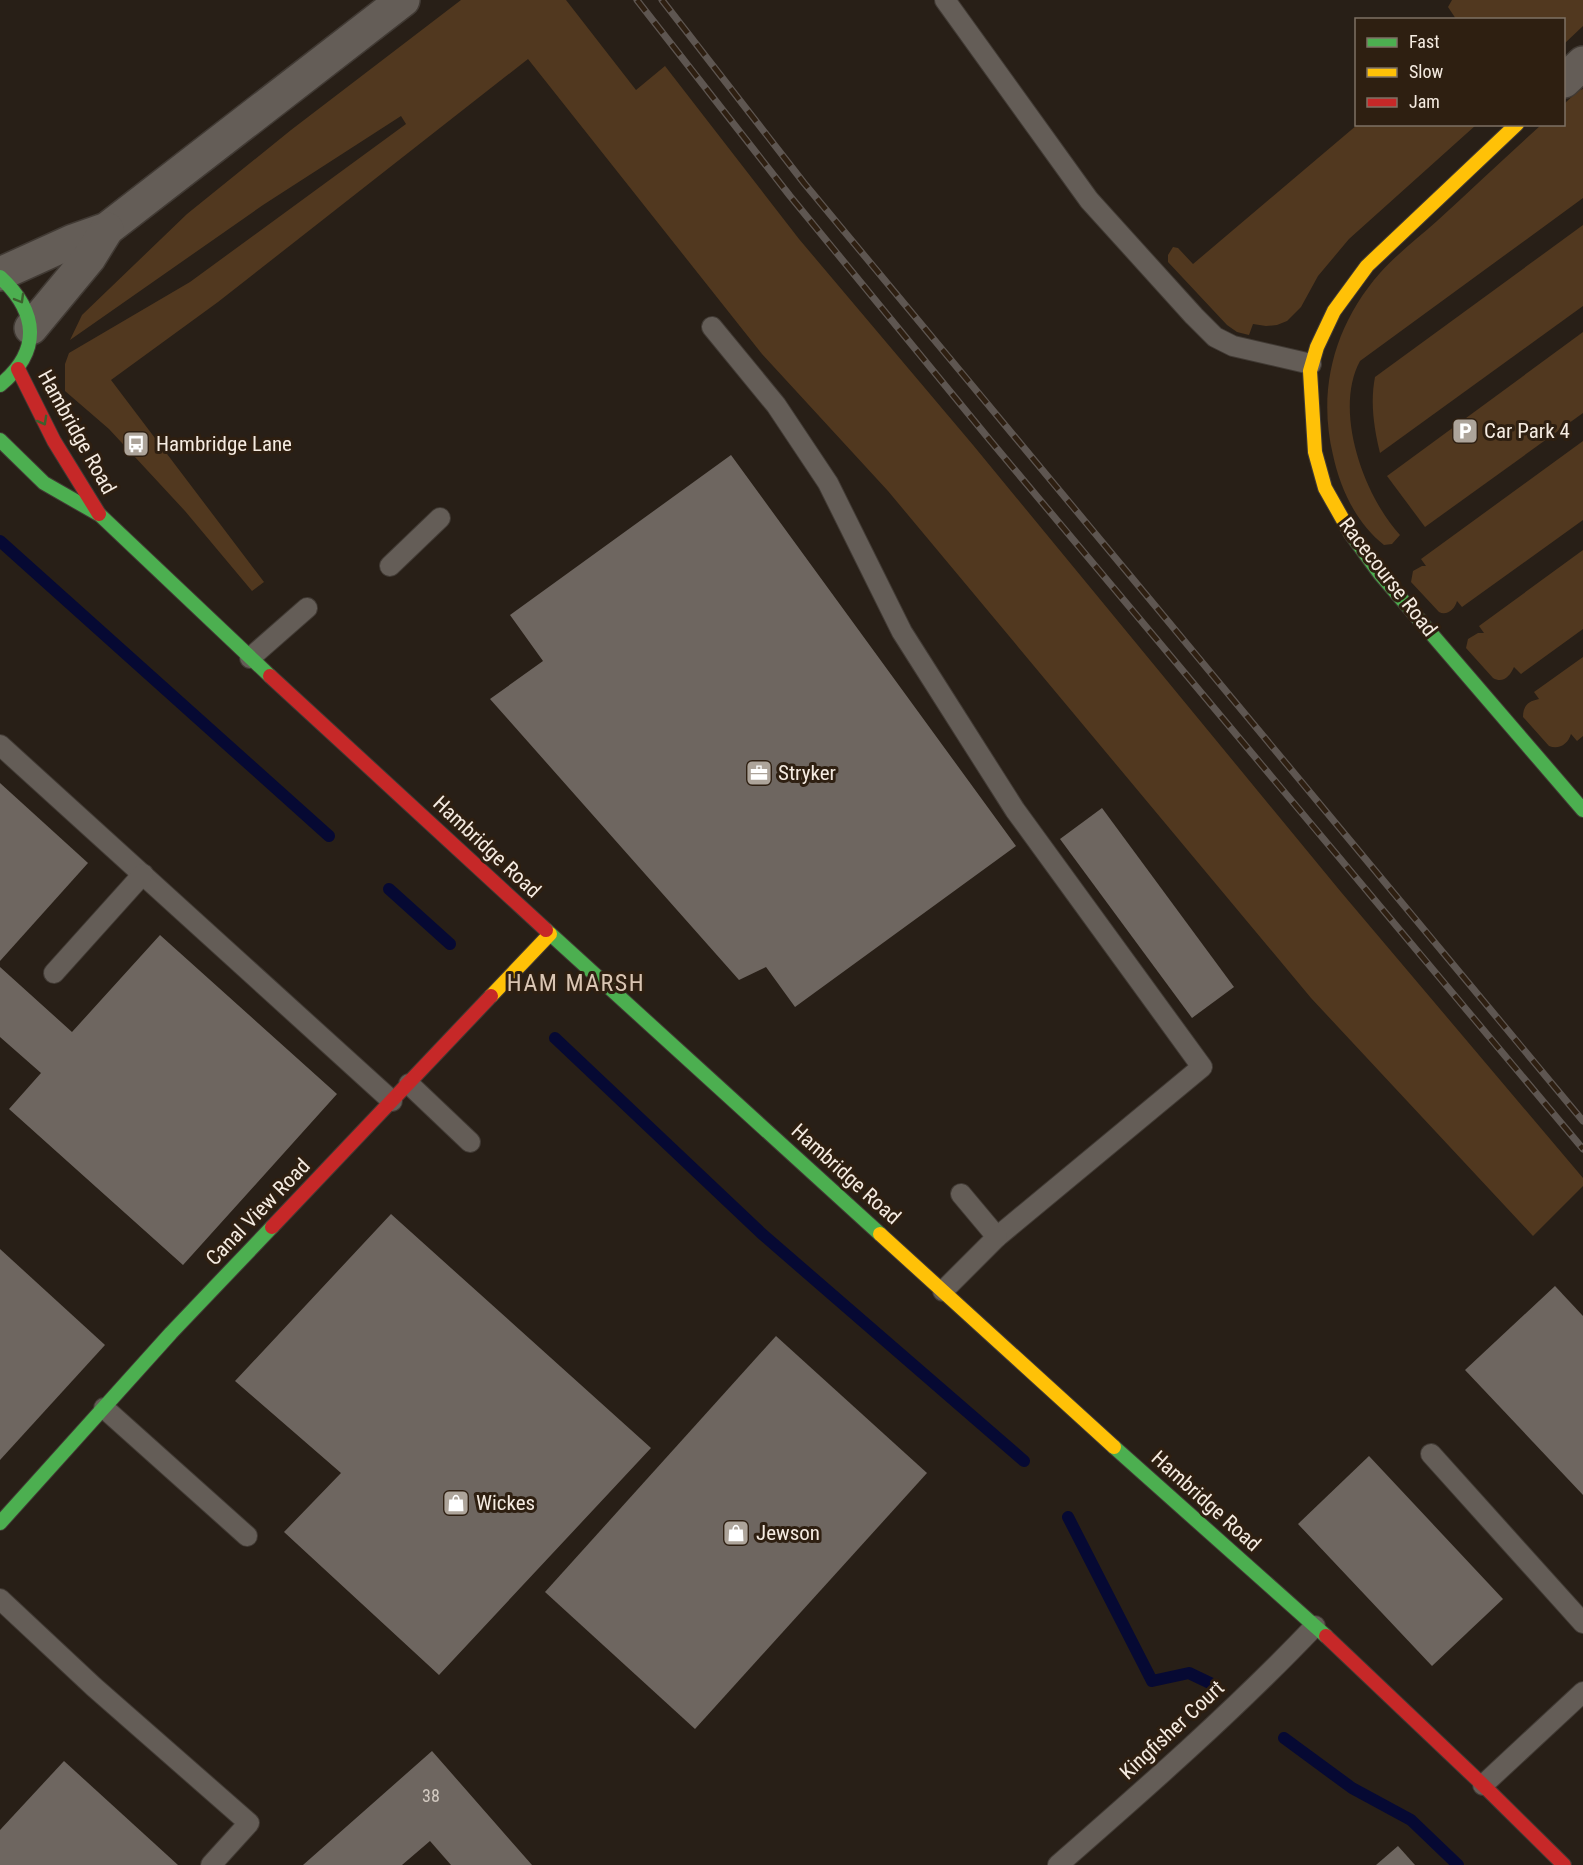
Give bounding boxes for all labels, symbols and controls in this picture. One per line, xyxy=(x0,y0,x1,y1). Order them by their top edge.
legend xyxy=(1355,18,1565,126)
text: Fast xyxy=(1409,31,1440,52)
text: Slow xyxy=(1409,61,1444,82)
text: Jam xyxy=(1409,91,1440,112)
one-way arrow xyxy=(13,293,24,303)
street label: Hambridge Road xyxy=(33,366,121,498)
one-way arrow xyxy=(36,415,48,425)
parking icon: Car Park 4 xyxy=(1450,416,1480,446)
place label: Car Park 4 xyxy=(1484,419,1570,443)
bus stop icon: Hambridge Lane xyxy=(121,429,151,459)
place label: Hambridge Lane xyxy=(156,432,292,456)
street label: Racecourse Road xyxy=(1334,513,1442,641)
office icon: Stryker xyxy=(744,758,774,788)
place label: Stryker xyxy=(778,761,836,785)
street label: Hambridge Road xyxy=(428,791,546,903)
district label: HAM MARSH xyxy=(507,969,645,997)
street label: Hambridge Road xyxy=(787,1119,905,1229)
street label: Canal View Road xyxy=(201,1154,315,1270)
street label: Hambridge Road xyxy=(1147,1446,1265,1556)
shop icon: Wickes xyxy=(441,1488,471,1518)
place label: Wickes xyxy=(476,1491,535,1515)
shop icon: Jewson xyxy=(721,1518,751,1548)
place label: Jewson xyxy=(756,1521,820,1545)
street label: Kingfisher Court xyxy=(1115,1676,1229,1784)
house number: 38 xyxy=(422,1785,440,1806)

